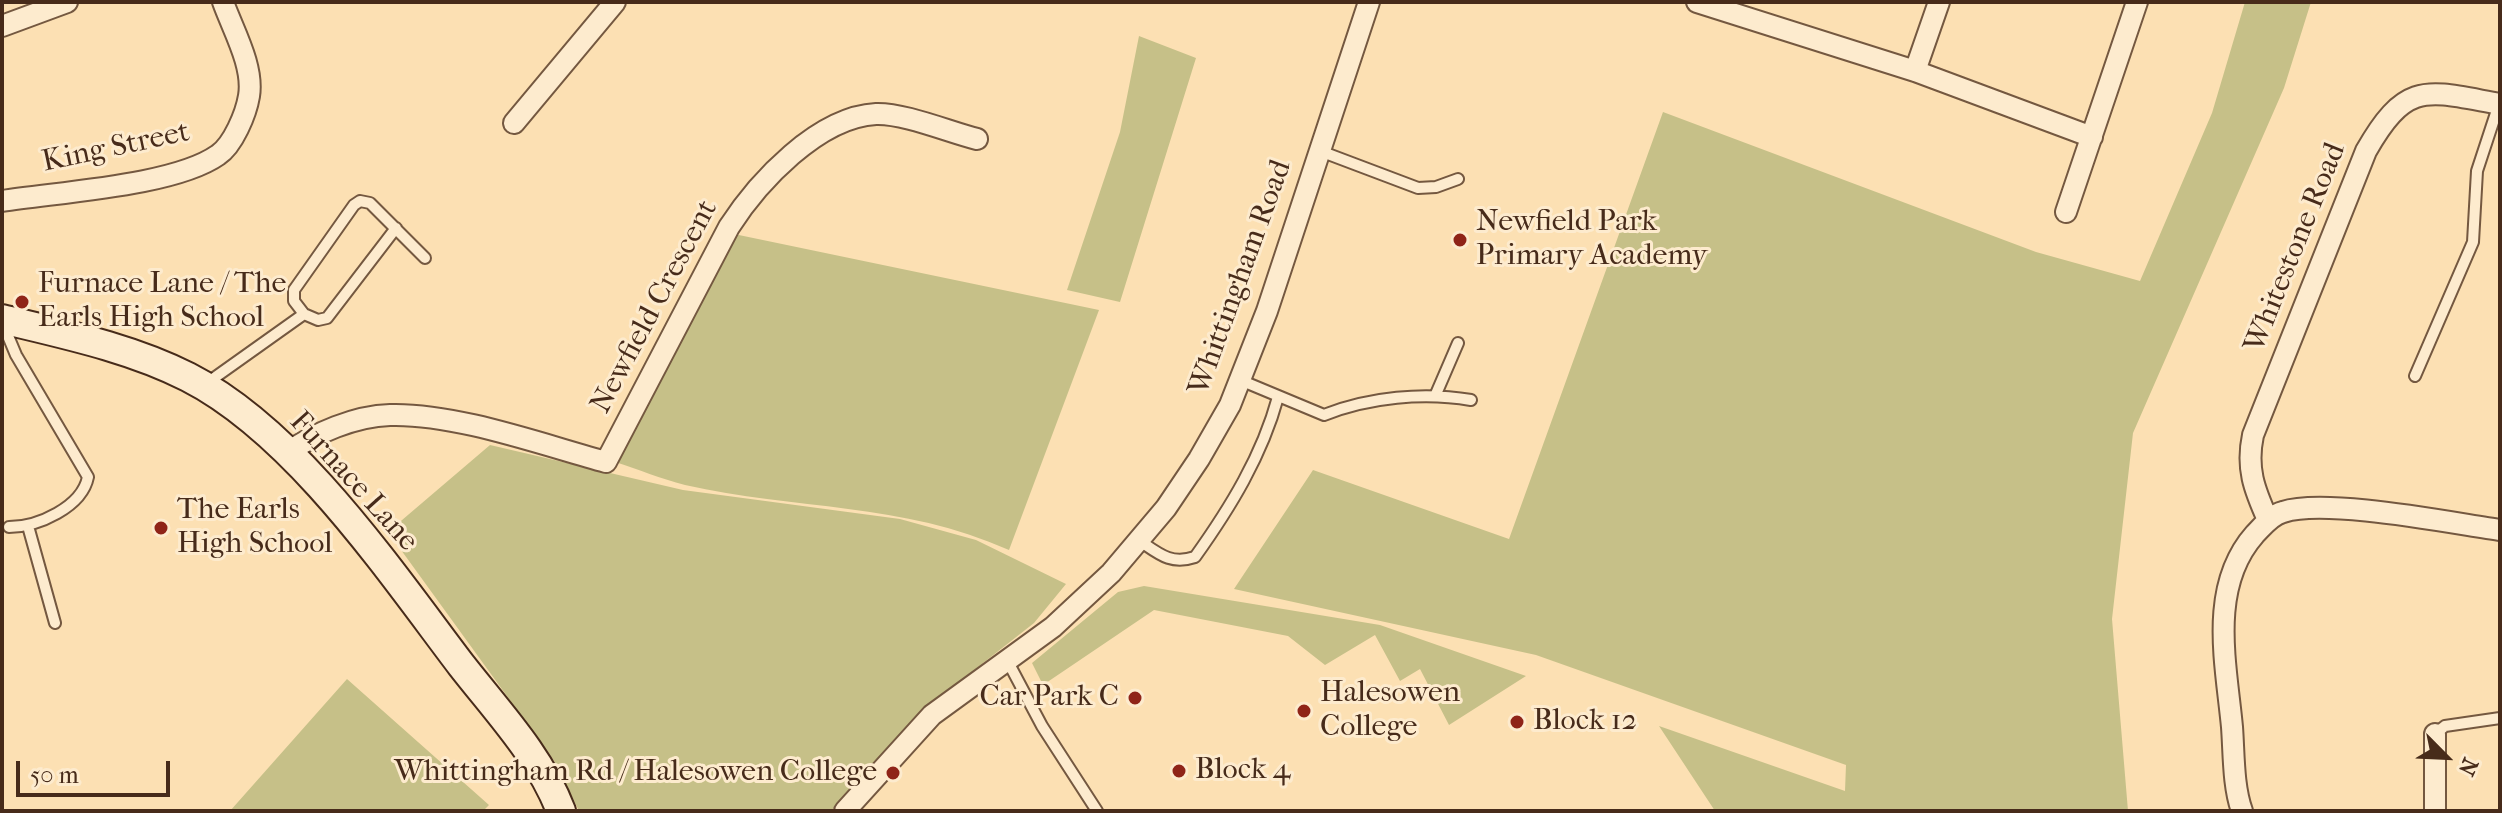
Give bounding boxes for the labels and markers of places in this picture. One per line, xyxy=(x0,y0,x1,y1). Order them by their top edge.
place label: Newfield Park Primary Academy xyxy=(1476,205,1707,276)
marker: Newfield Park Primary Academy xyxy=(1451,231,1469,249)
place label: Furnace Lane / The Earls High School xyxy=(38,267,286,338)
marker: Furnace Lane / The Earls High School xyxy=(13,293,31,311)
place label: The Earls High School xyxy=(177,493,333,564)
marker: The Earls High School xyxy=(152,519,170,537)
place label: Halesowen College xyxy=(1320,676,1460,746)
place label: Car Park C xyxy=(979,680,1119,716)
marker: Car Park C xyxy=(1126,689,1144,707)
marker: Halesowen College xyxy=(1295,702,1313,720)
place label: Block 12 xyxy=(1533,704,1637,740)
marker: Block 12 xyxy=(1508,713,1526,731)
place label: Block 4 xyxy=(1195,753,1291,789)
place label: Whittingham Rd / Halesowen College xyxy=(394,755,877,791)
marker: Block 4 xyxy=(1170,762,1188,780)
marker: Whittingham Rd / Halesowen College xyxy=(884,764,902,782)

